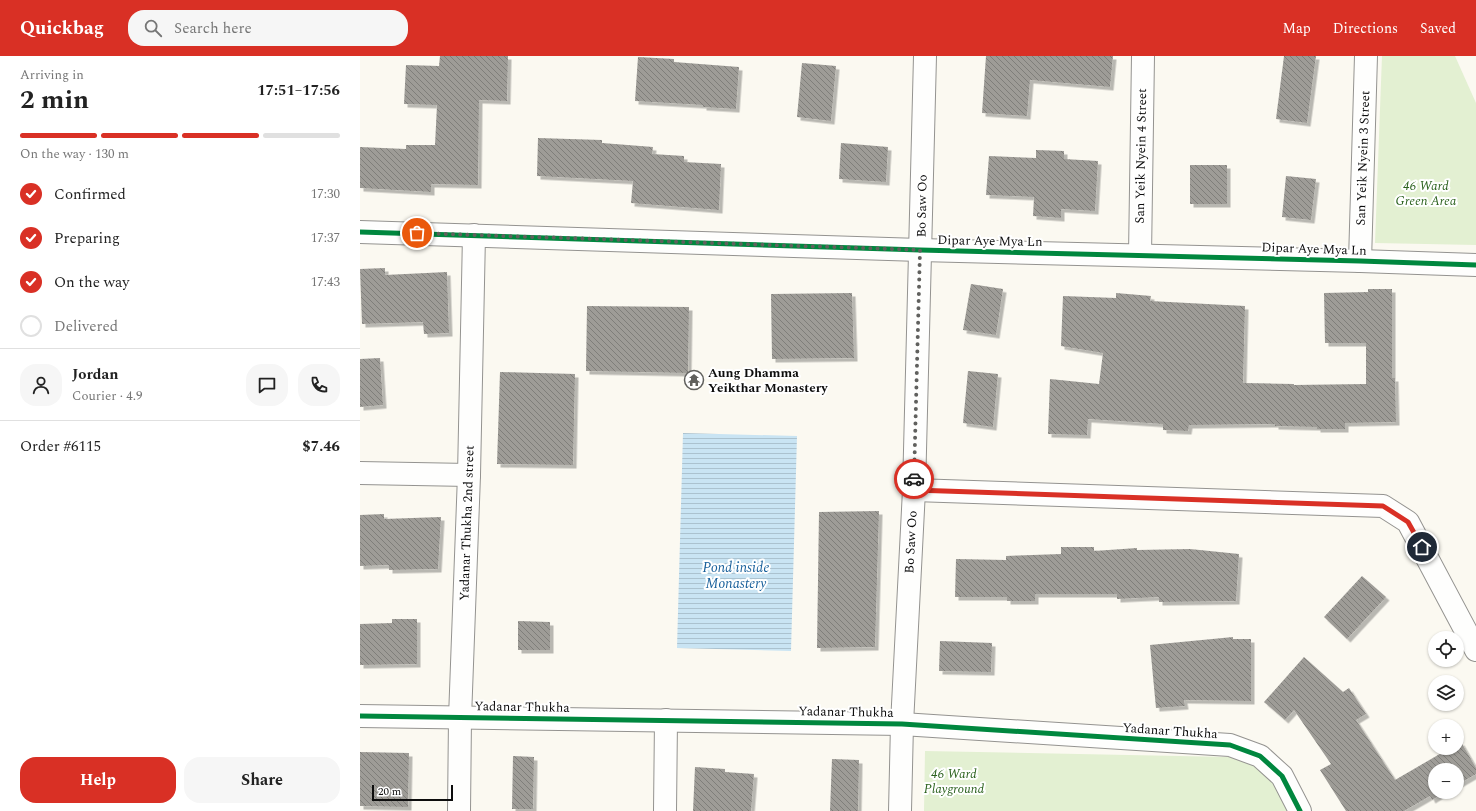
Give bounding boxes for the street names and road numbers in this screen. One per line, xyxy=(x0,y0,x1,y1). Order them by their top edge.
street label: San Yeik Nyein 4 Street xyxy=(1130,88,1152,224)
street label: San Yeik Nyein 3 Street xyxy=(1351,90,1375,226)
street label: Bo Saw Oo xyxy=(911,174,933,238)
street label: Dipar Aye Mya Ln xyxy=(937,230,1043,252)
street label: Dipar Aye Mya Ln xyxy=(1261,237,1367,261)
street label: Yadanar Thukha 2nd street xyxy=(454,444,480,601)
street label: Bo Saw Oo xyxy=(899,510,923,574)
street label: Yadanar Thukha xyxy=(474,696,570,718)
street label: Yadanar Thukha xyxy=(798,701,894,723)
street label: Yadanar Thukha xyxy=(1122,718,1219,744)

